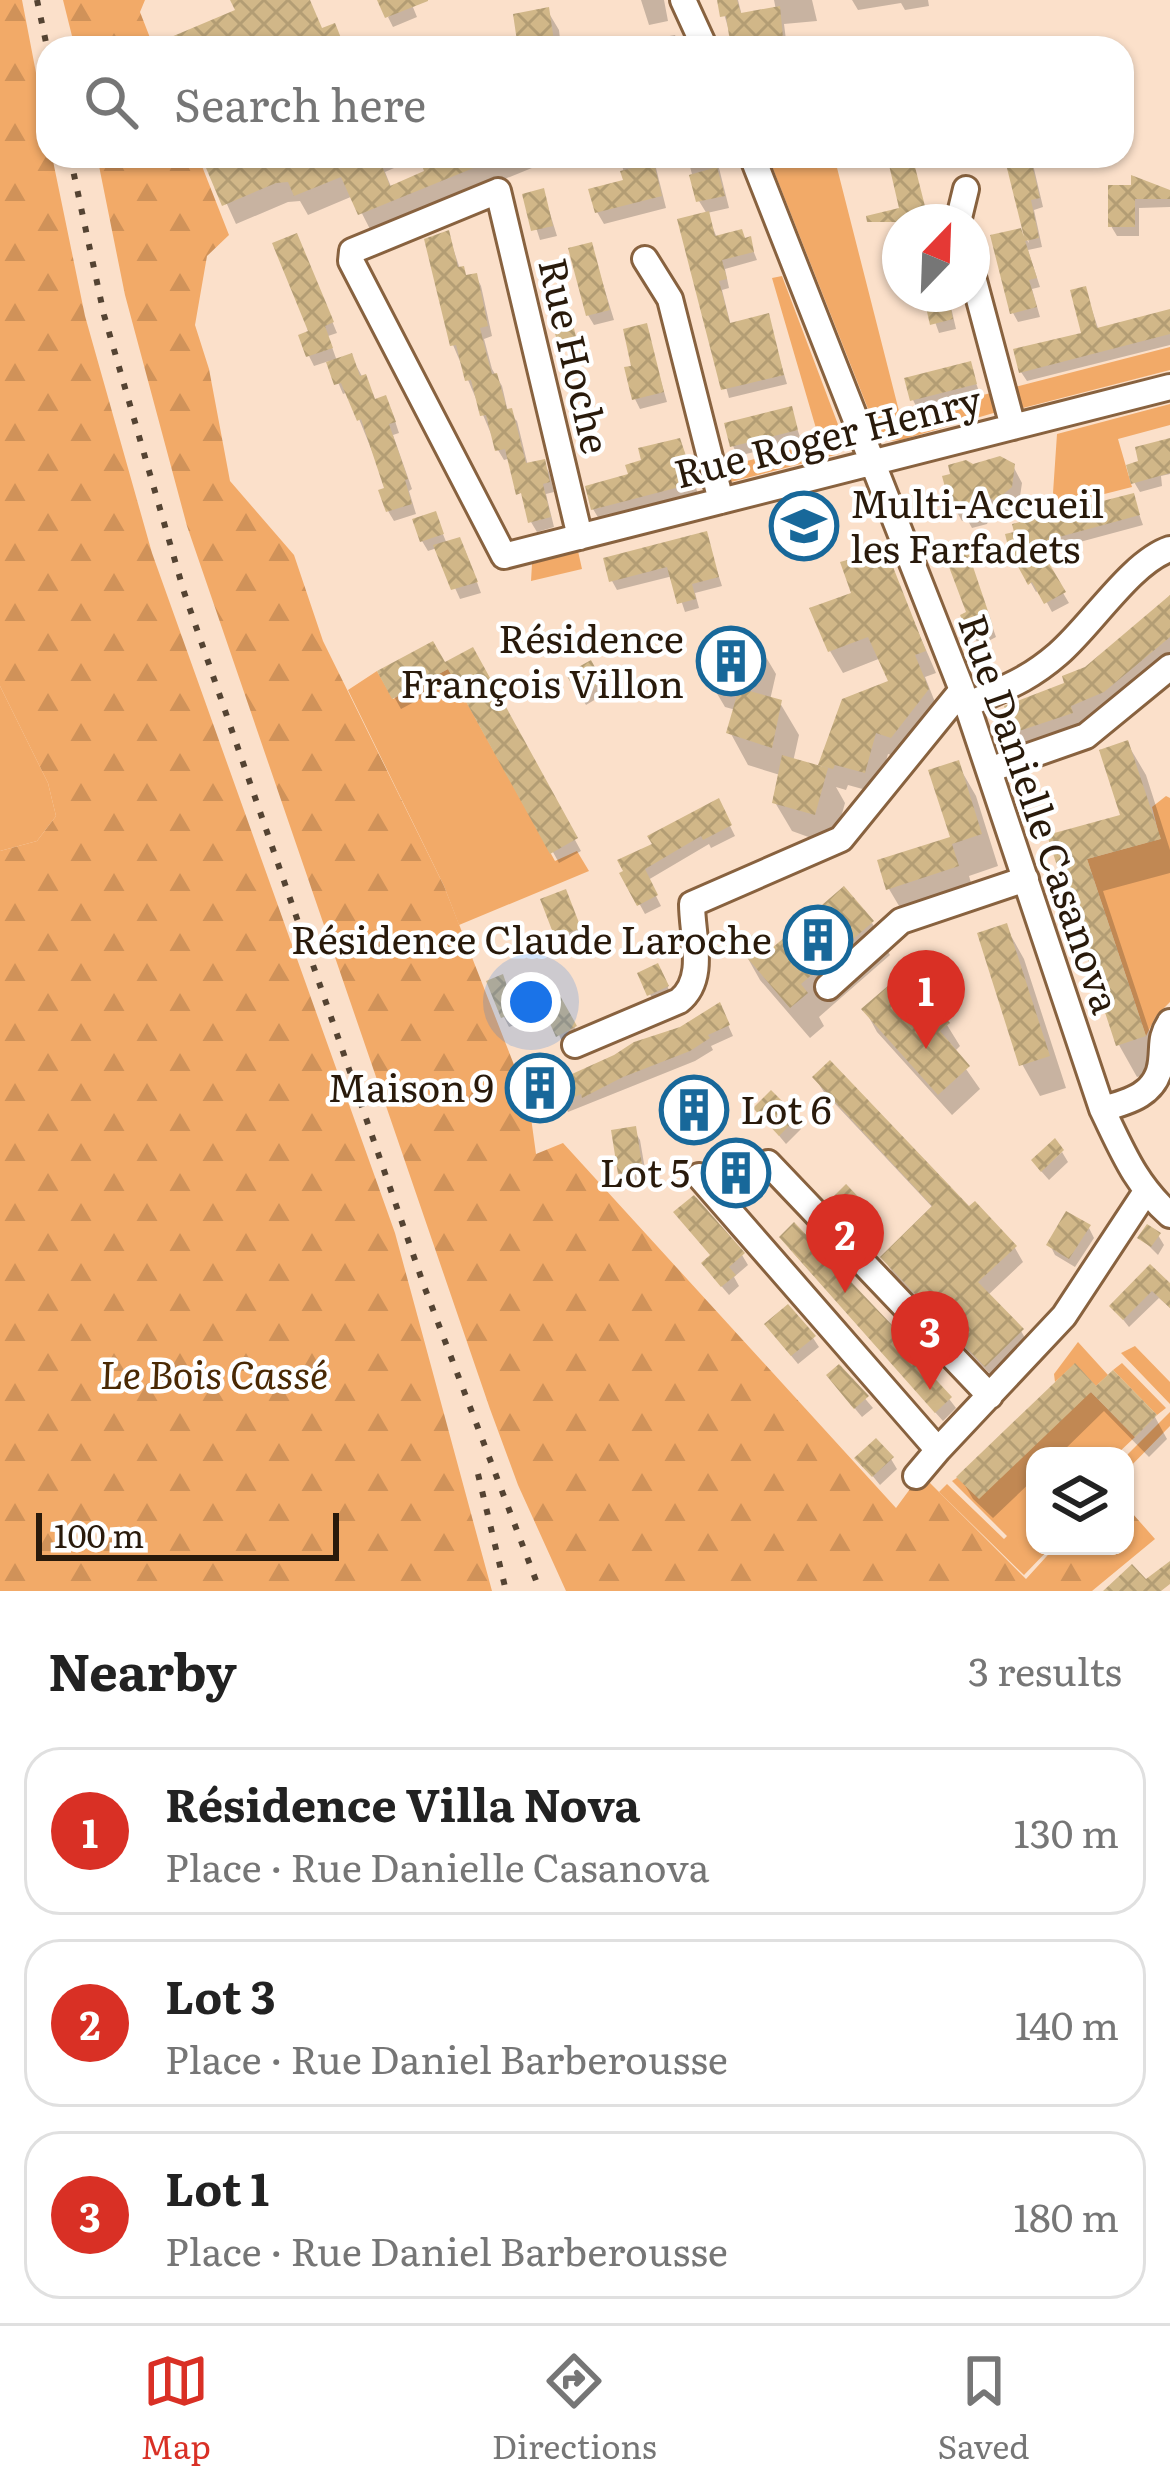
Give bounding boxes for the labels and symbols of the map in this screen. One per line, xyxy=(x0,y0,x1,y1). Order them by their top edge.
north arrow xyxy=(882,204,990,312)
street label: Rue Hoche xyxy=(526,252,628,459)
street label: Rue Roger Henry xyxy=(668,368,988,500)
place label: Multi-Accueil les Farfadets xyxy=(850,472,1104,575)
school or university icon: Multi-Accueil les Farfadets xyxy=(769,491,839,561)
street label: Rue Danielle Casanova xyxy=(946,605,1137,1021)
place label: Résidence François Villon xyxy=(400,607,684,710)
building icon: Résidence François Villon xyxy=(696,626,766,696)
building icon: Résidence Claude Laroche xyxy=(783,905,853,975)
place label: Résidence Claude Laroche xyxy=(291,908,772,966)
pin: 1 xyxy=(887,950,965,1049)
your location xyxy=(501,972,561,1032)
building icon: Maison 9 xyxy=(505,1053,575,1123)
place label: Maison 9 xyxy=(328,1056,494,1114)
building icon: Lot 6 xyxy=(659,1075,729,1145)
place label: Lot 6 xyxy=(740,1078,832,1136)
building icon: Lot 5 xyxy=(701,1138,771,1208)
place label: Lot 5 xyxy=(600,1141,690,1199)
pin: 2 xyxy=(806,1194,884,1293)
pin: 3 xyxy=(891,1291,969,1390)
park label: Le Bois Cassé xyxy=(100,1343,328,1401)
scale bar xyxy=(36,1507,339,1560)

